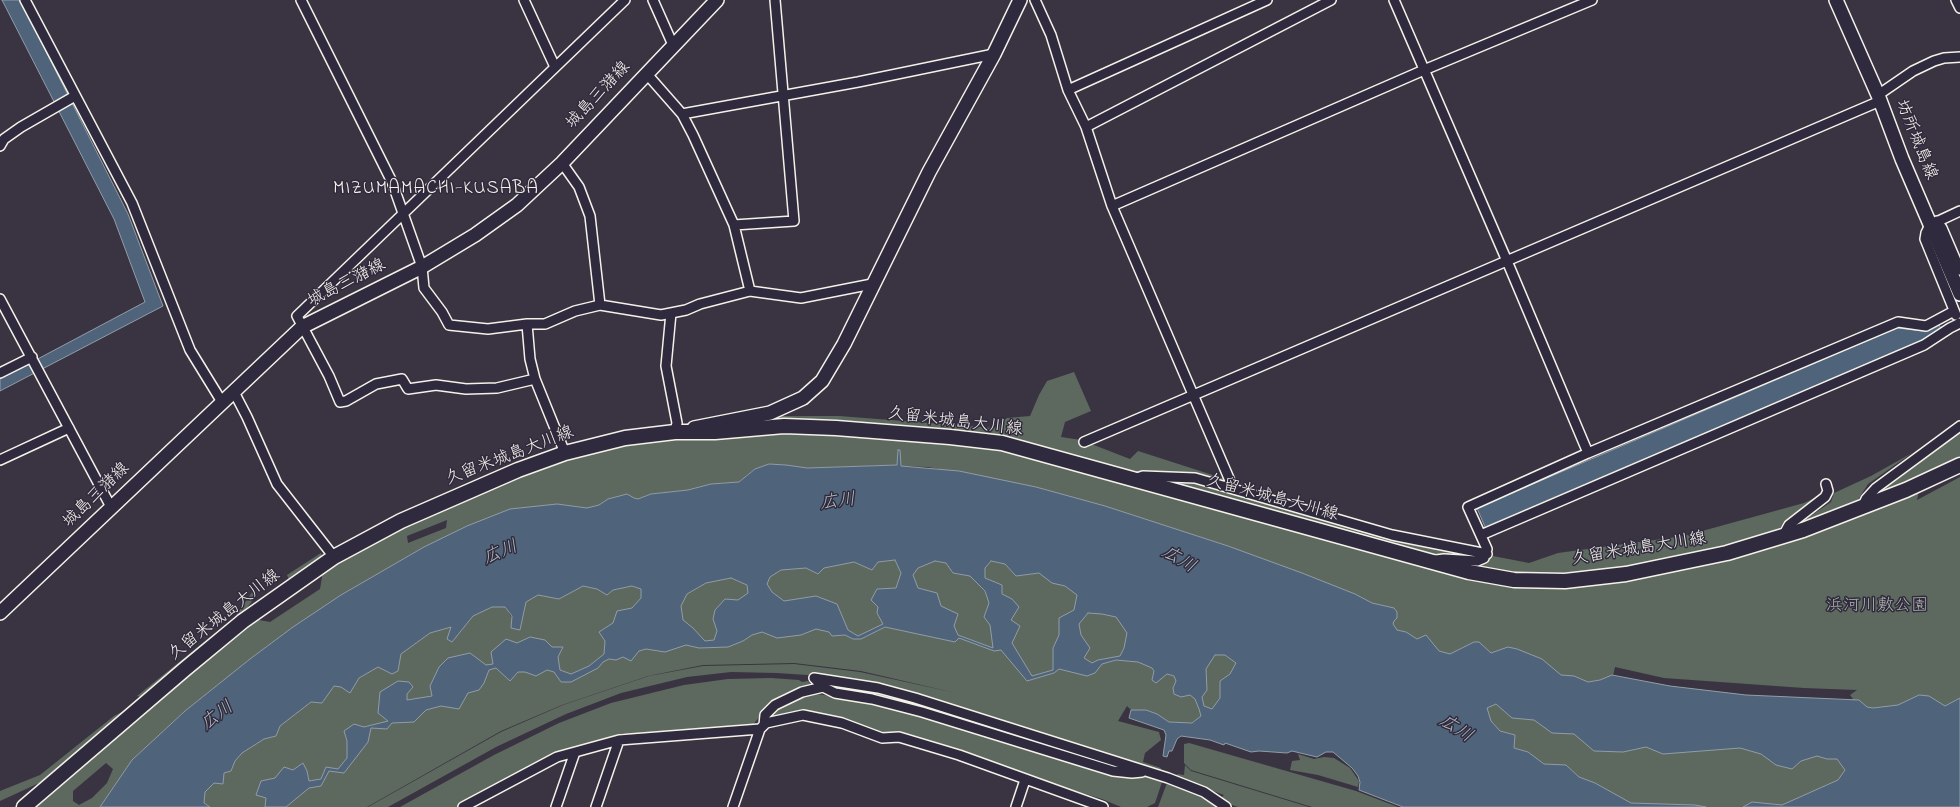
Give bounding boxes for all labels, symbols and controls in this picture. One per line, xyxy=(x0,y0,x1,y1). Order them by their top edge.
street label: 城島三潴線 xyxy=(563,58,635,134)
street label: 坊所城島線 xyxy=(1890,97,1940,183)
district label: MIZUMAMACHI-KUSABA xyxy=(333,179,539,201)
street label: 城島三潴線 xyxy=(305,256,389,312)
street label: 久留米城島大川線 xyxy=(886,405,1024,441)
street label: 久留米城島大川線 xyxy=(443,423,577,491)
street label: 城島三潴線 xyxy=(59,459,135,533)
street label: 久留米城島大川線 xyxy=(1204,472,1340,526)
water label: 広川 xyxy=(819,490,857,516)
street label: 久留米城島大川線 xyxy=(1570,529,1708,571)
water label: 広川 xyxy=(480,537,522,571)
water label: 広川 xyxy=(1157,543,1199,579)
street label: 久留米城島大川線 xyxy=(165,566,285,666)
park label: 浜河川敷公園 xyxy=(1826,597,1928,617)
water label: 広川 xyxy=(197,698,239,736)
water label: 広川 xyxy=(1434,711,1476,749)

